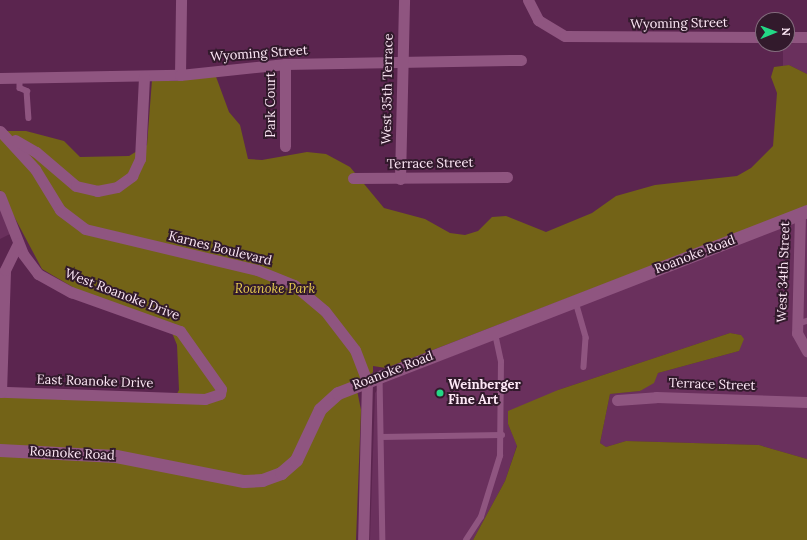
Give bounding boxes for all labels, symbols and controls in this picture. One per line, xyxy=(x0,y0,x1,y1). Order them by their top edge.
north arrow xyxy=(755,12,795,52)
street label: Wyoming Street xyxy=(630,15,728,33)
text: N xyxy=(779,27,793,36)
street label: West 35th Terrace xyxy=(379,33,397,145)
street label: Wyoming Street xyxy=(210,43,308,65)
street label: Park Court xyxy=(263,72,279,138)
street label: Terrace Street xyxy=(386,155,474,173)
street label: West 34th Street xyxy=(774,221,794,323)
street label: Karnes Boulevard xyxy=(167,229,273,269)
street label: Roanoke Road xyxy=(652,232,738,278)
street label: West Roanoke Drive xyxy=(62,266,182,324)
park label: Roanoke Park xyxy=(235,281,315,297)
street label: Roanoke Road xyxy=(350,348,436,394)
street label: East Roanoke Drive xyxy=(36,372,154,392)
street label: Terrace Street xyxy=(668,376,756,394)
place label: Weinberger Fine Art xyxy=(448,378,521,409)
marker: Weinberger Fine Art xyxy=(435,388,445,398)
street label: Roanoke Road xyxy=(29,444,115,464)

